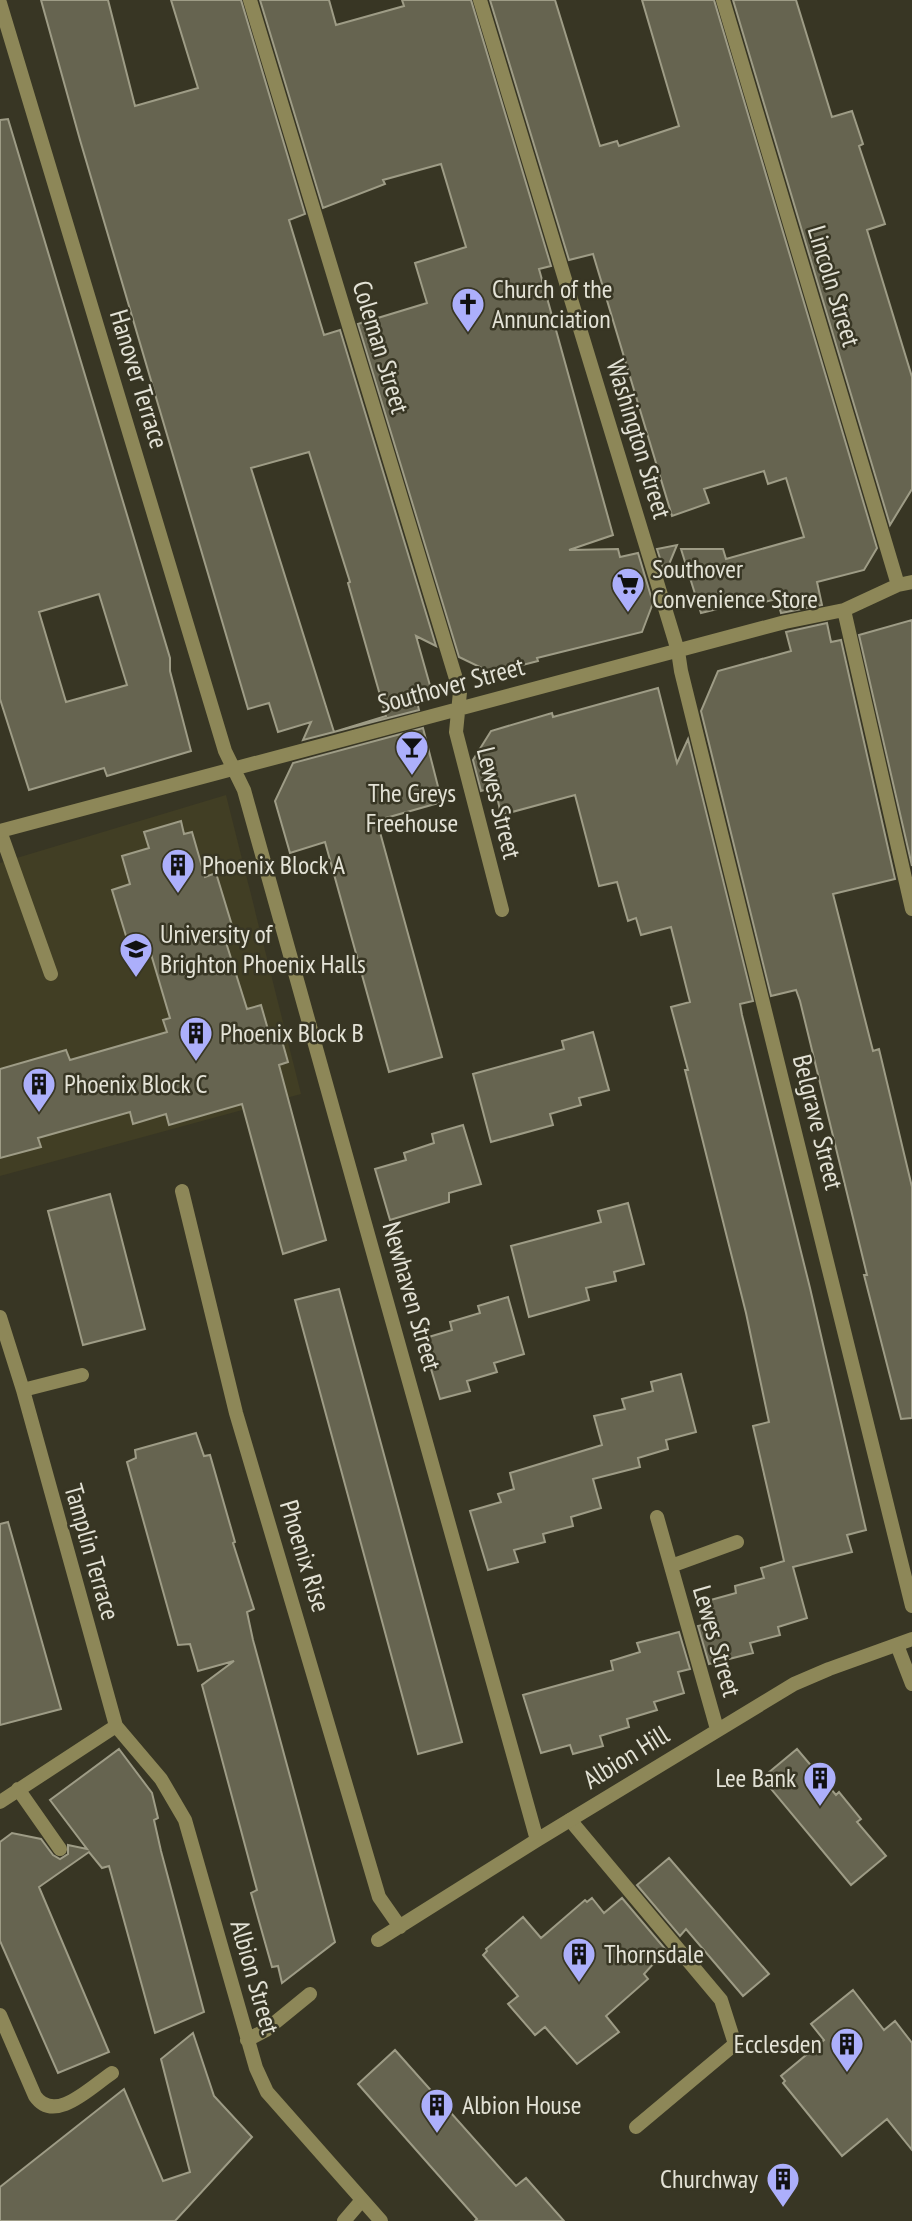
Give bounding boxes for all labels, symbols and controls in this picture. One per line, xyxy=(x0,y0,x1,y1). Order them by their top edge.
street label: Lincoln Street xyxy=(800,221,868,350)
place label: Church of the Annunciation xyxy=(492,272,612,335)
street label: Coleman Street xyxy=(346,276,417,417)
church icon: Church of the Annunciation xyxy=(449,285,487,334)
street label: Hanover Terrace xyxy=(103,305,176,452)
street label: Washington Street xyxy=(600,355,679,522)
place label: Southover Convenience Store xyxy=(652,552,818,615)
supermarket icon: Southover Convenience Store xyxy=(609,565,647,614)
street label: Southover Street xyxy=(374,649,528,720)
bar icon: The Greys Freehouse xyxy=(393,728,431,777)
street label: Lewes Street xyxy=(470,744,529,862)
place label: The Greys Freehouse xyxy=(366,776,458,839)
building icon: Phoenix Block A xyxy=(159,846,197,895)
place label: Phoenix Block A xyxy=(202,848,346,881)
place label: University of Brighton Phoenix Halls xyxy=(160,917,366,980)
school or university icon: University of Brighton Phoenix Halls xyxy=(117,930,155,979)
building icon: Phoenix Block B xyxy=(177,1014,215,1063)
place label: Phoenix Block B xyxy=(220,1016,364,1049)
street label: Belgrave Street xyxy=(786,1051,851,1193)
building icon: Phoenix Block C xyxy=(20,1065,58,1114)
place label: Phoenix Block C xyxy=(64,1067,208,1100)
street label: Newhaven Street xyxy=(375,1218,449,1374)
street label: Tamplin Terrace xyxy=(57,1480,128,1624)
street label: Phoenix Rise xyxy=(273,1496,338,1616)
street label: Lewes Street xyxy=(686,1581,749,1700)
street label: Albion Hill xyxy=(577,1717,675,1796)
building icon: Lee Bank xyxy=(801,1759,839,1808)
place label: Lee Bank xyxy=(715,1761,796,1794)
street label: Albion Street xyxy=(223,1916,288,2038)
building icon: Thornsdale xyxy=(560,1935,598,1984)
place label: Thornsdale xyxy=(604,1937,704,1970)
building icon: Ecclesden xyxy=(828,2025,866,2074)
place label: Ecclesden xyxy=(734,2027,822,2060)
building icon: Albion House xyxy=(418,2086,456,2135)
place label: Albion House xyxy=(462,2088,581,2121)
building icon: Churchway xyxy=(764,2160,802,2209)
place label: Churchway xyxy=(660,2162,758,2195)

